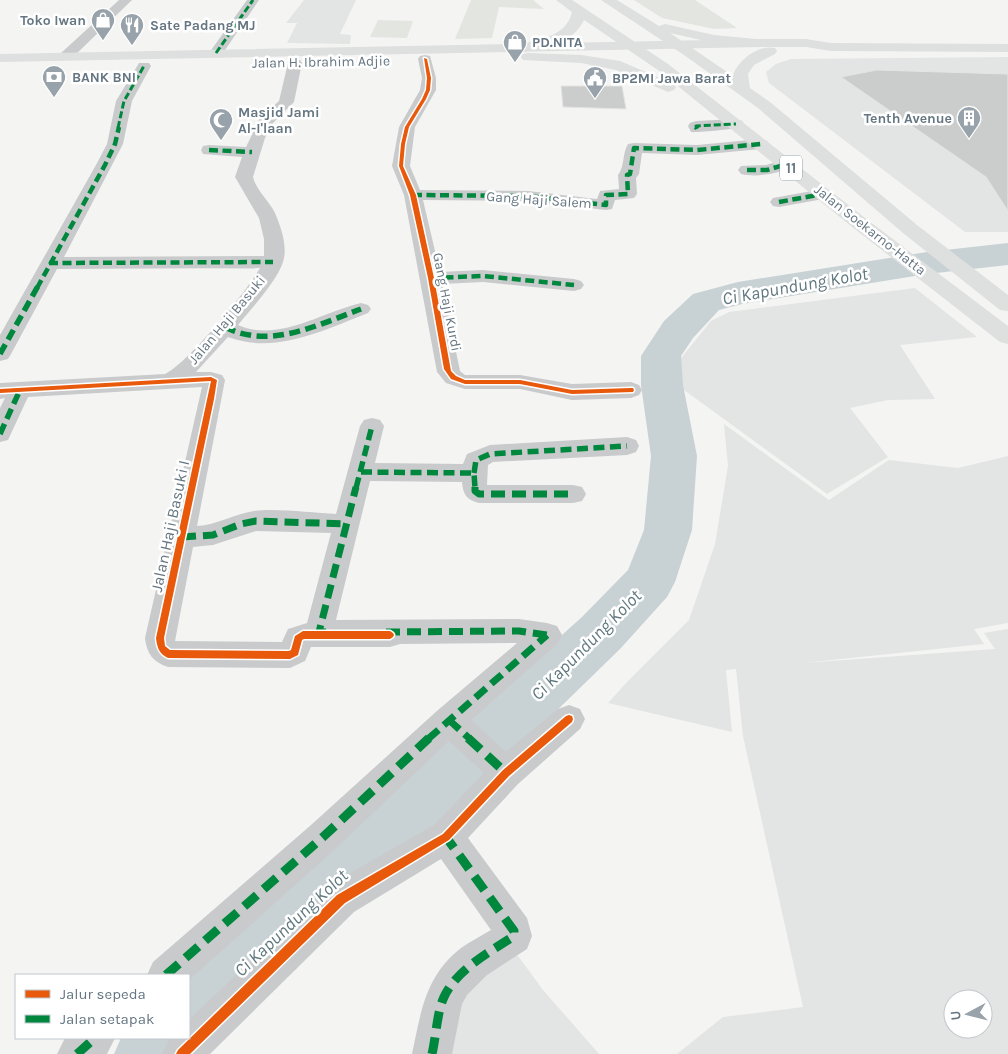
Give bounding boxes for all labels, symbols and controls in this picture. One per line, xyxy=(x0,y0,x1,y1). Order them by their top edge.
shop icon: Toko Iwan xyxy=(90,7,116,41)
place label: Toko Iwan xyxy=(20,12,86,29)
restaurant icon: Sate Padang MJ xyxy=(119,12,145,46)
place label: Sate Padang MJ xyxy=(150,17,256,34)
shop icon: PD.NITA xyxy=(502,29,528,63)
place label: PD.NITA xyxy=(532,34,583,51)
street label: Jalan H. Ibrahim Adjie xyxy=(252,52,390,72)
bank icon: BANK BNI xyxy=(41,64,67,98)
public building icon: BP2MI Jawa Barat xyxy=(582,65,608,99)
place label: BANK BNI xyxy=(72,69,136,86)
place label: BP2MI Jawa Barat xyxy=(612,70,731,87)
place label: Masjid Jami Al-I'laan xyxy=(238,104,320,137)
building icon: Tenth Avenue xyxy=(956,105,982,139)
mosque icon: Masjid Jami Al-I'laan xyxy=(208,107,234,141)
place label: Tenth Avenue xyxy=(864,110,952,127)
road number: 11 xyxy=(780,156,802,180)
street label: Jalan Soekarno-Hatta xyxy=(811,181,929,279)
street label: Gang Haji Salem xyxy=(486,188,592,212)
street label: Gang Haji Kurdi xyxy=(429,251,465,353)
water label: Ci Kapundung Kolot xyxy=(721,262,870,310)
street label: Jalan Haji Basuki xyxy=(185,272,269,368)
street label: Jalan Haji Basuki I xyxy=(147,458,193,594)
water label: Ci Kapundung Kolot xyxy=(526,585,646,705)
water label: Ci Kapundung Kolot xyxy=(230,864,353,981)
legend xyxy=(15,974,190,1039)
text: Jalur sepeda xyxy=(60,985,146,1003)
north arrow xyxy=(943,989,993,1039)
text: Jalan setapak xyxy=(60,1010,154,1028)
text: U xyxy=(947,1010,965,1021)

